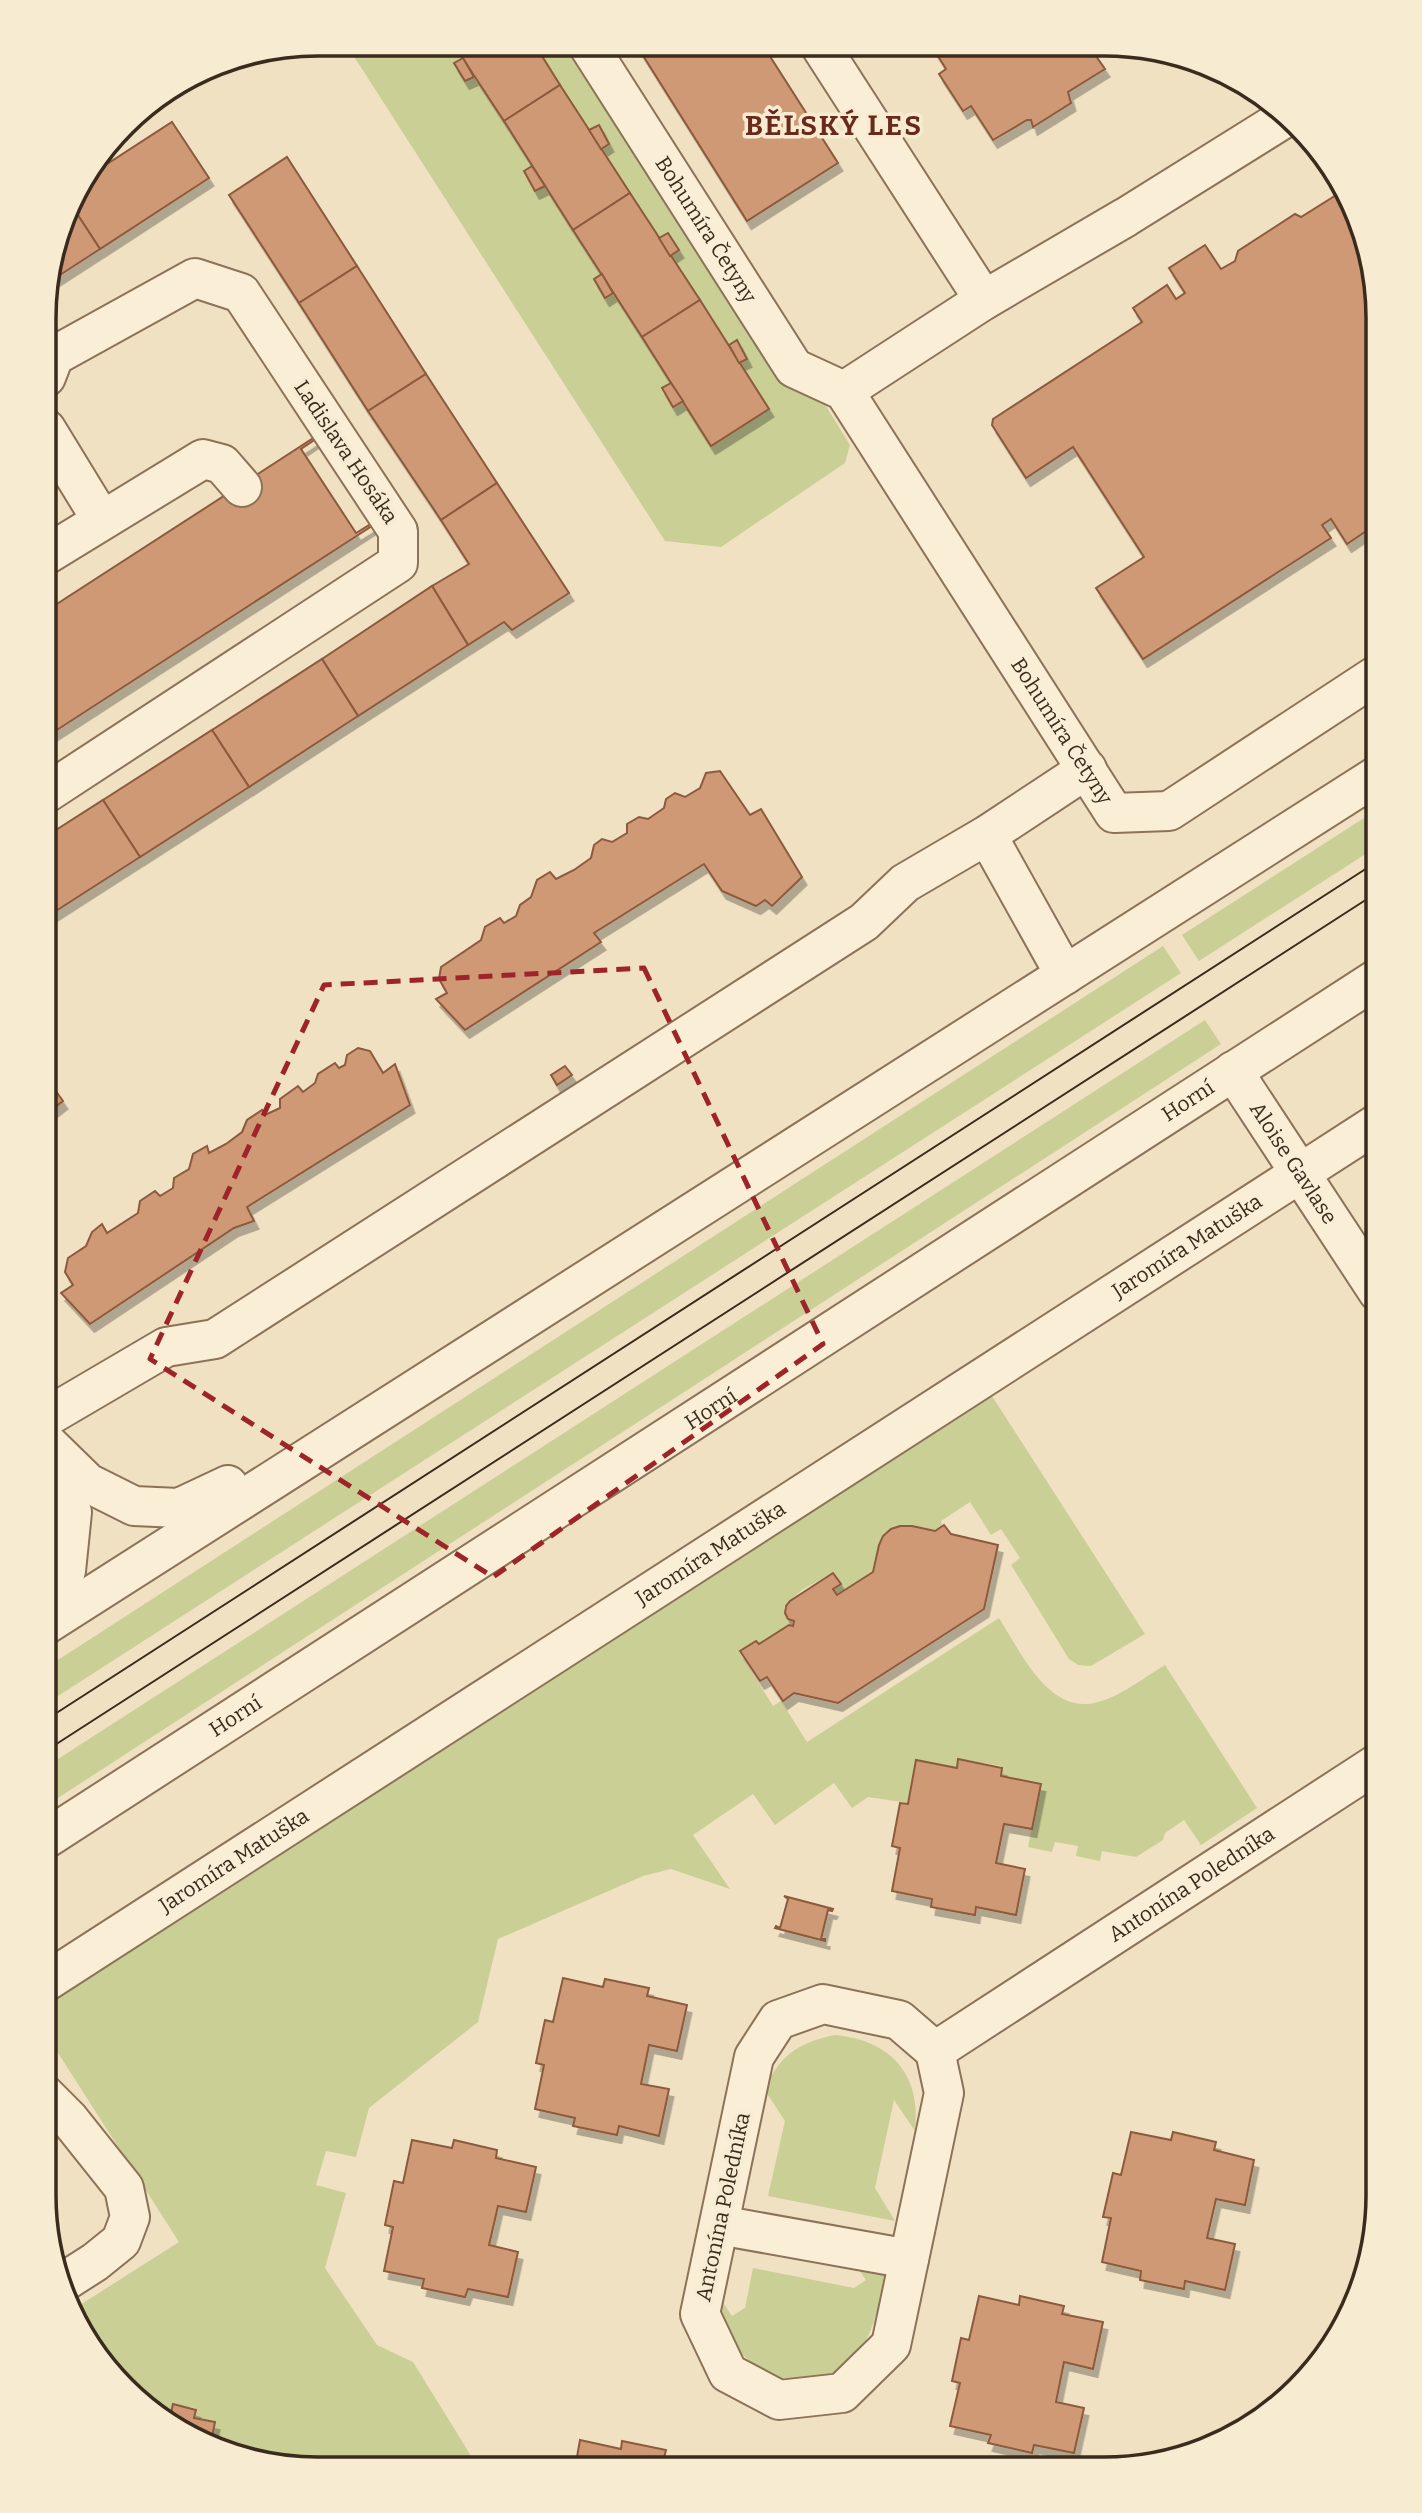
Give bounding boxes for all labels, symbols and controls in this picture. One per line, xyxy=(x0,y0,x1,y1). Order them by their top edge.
district label: BĚLSKÝ LES xyxy=(745,108,923,142)
street label: Bohumíra Četyny xyxy=(649,152,763,309)
street label: Ladislava Hosáka xyxy=(288,375,404,529)
street label: Bohumíra Četyny xyxy=(1005,653,1119,810)
street label: Horní xyxy=(1157,1074,1220,1127)
street label: Aloise Gavlase xyxy=(1244,1097,1343,1229)
street label: Jaromíra Matuška xyxy=(1106,1188,1267,1304)
street label: Horní xyxy=(680,1382,743,1435)
street label: Jaromíra Matuška xyxy=(630,1495,791,1612)
street label: Horní xyxy=(204,1689,267,1743)
street label: Jaromíra Matuška xyxy=(153,1802,314,1919)
street label: Antonína Poledníka xyxy=(1104,1821,1280,1948)
street label: Antonína Poledníka xyxy=(690,2110,756,2304)

